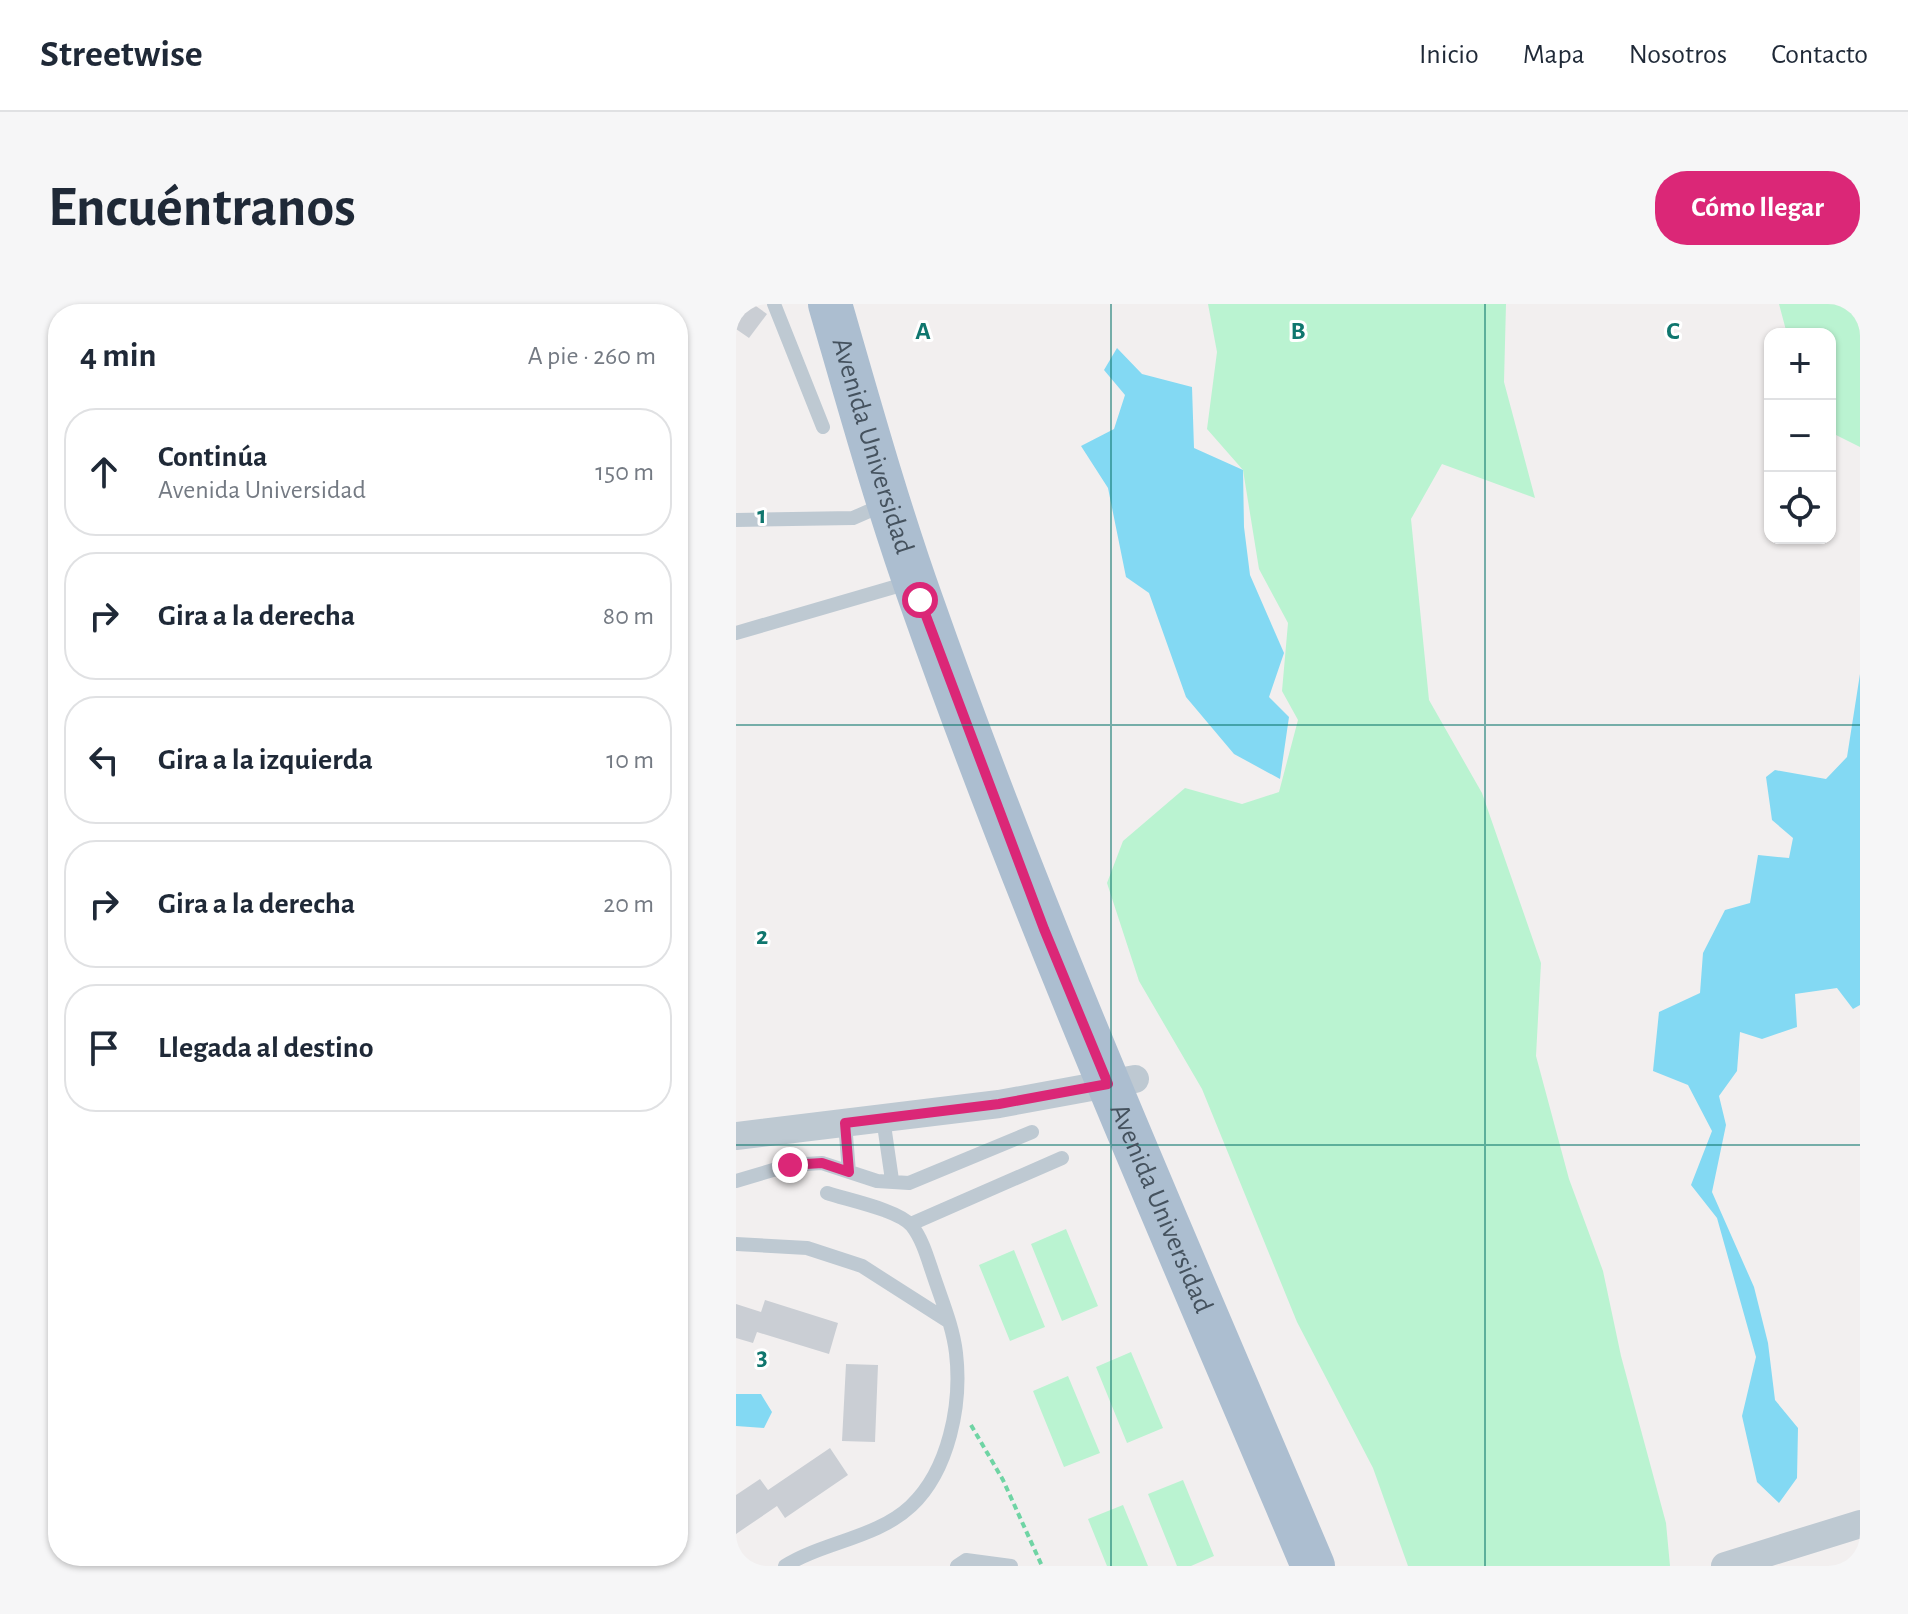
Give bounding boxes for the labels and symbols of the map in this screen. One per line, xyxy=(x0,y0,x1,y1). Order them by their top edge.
text: A xyxy=(915,318,931,344)
text: B xyxy=(1290,318,1306,344)
text: C xyxy=(1666,318,1680,344)
street label: Avenida Universidad xyxy=(827,335,918,557)
text: 1 xyxy=(757,502,767,528)
route start xyxy=(902,582,938,618)
text: 2 xyxy=(756,923,768,949)
street label: Avenida Universidad xyxy=(1105,1100,1218,1317)
route end xyxy=(772,1147,808,1183)
text: 3 xyxy=(756,1344,768,1370)

